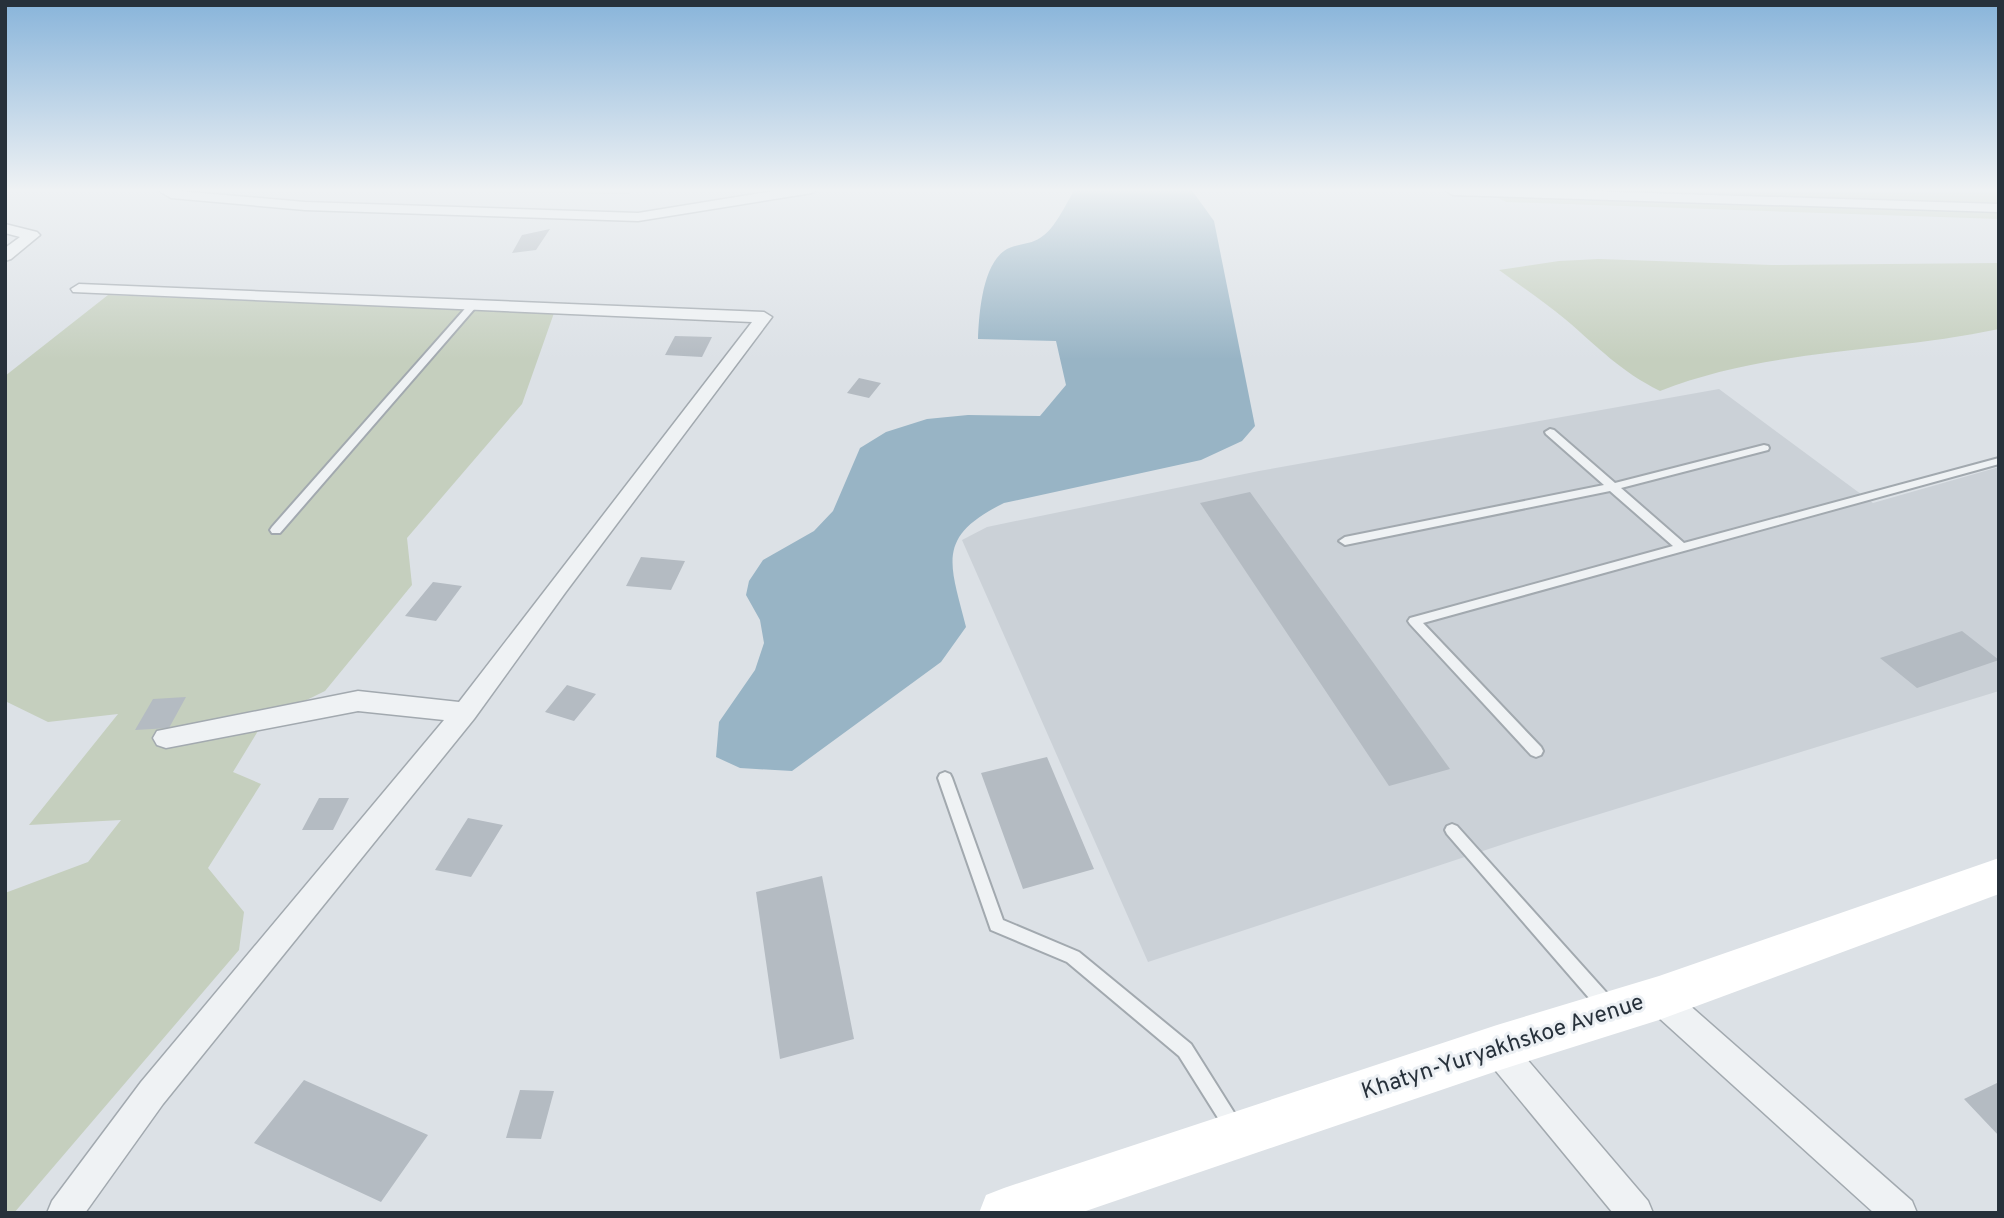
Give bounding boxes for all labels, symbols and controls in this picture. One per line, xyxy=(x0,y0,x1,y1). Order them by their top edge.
street label: Khatyn-Yuryakhskoe Avenue xyxy=(1358,989,1648,1107)

